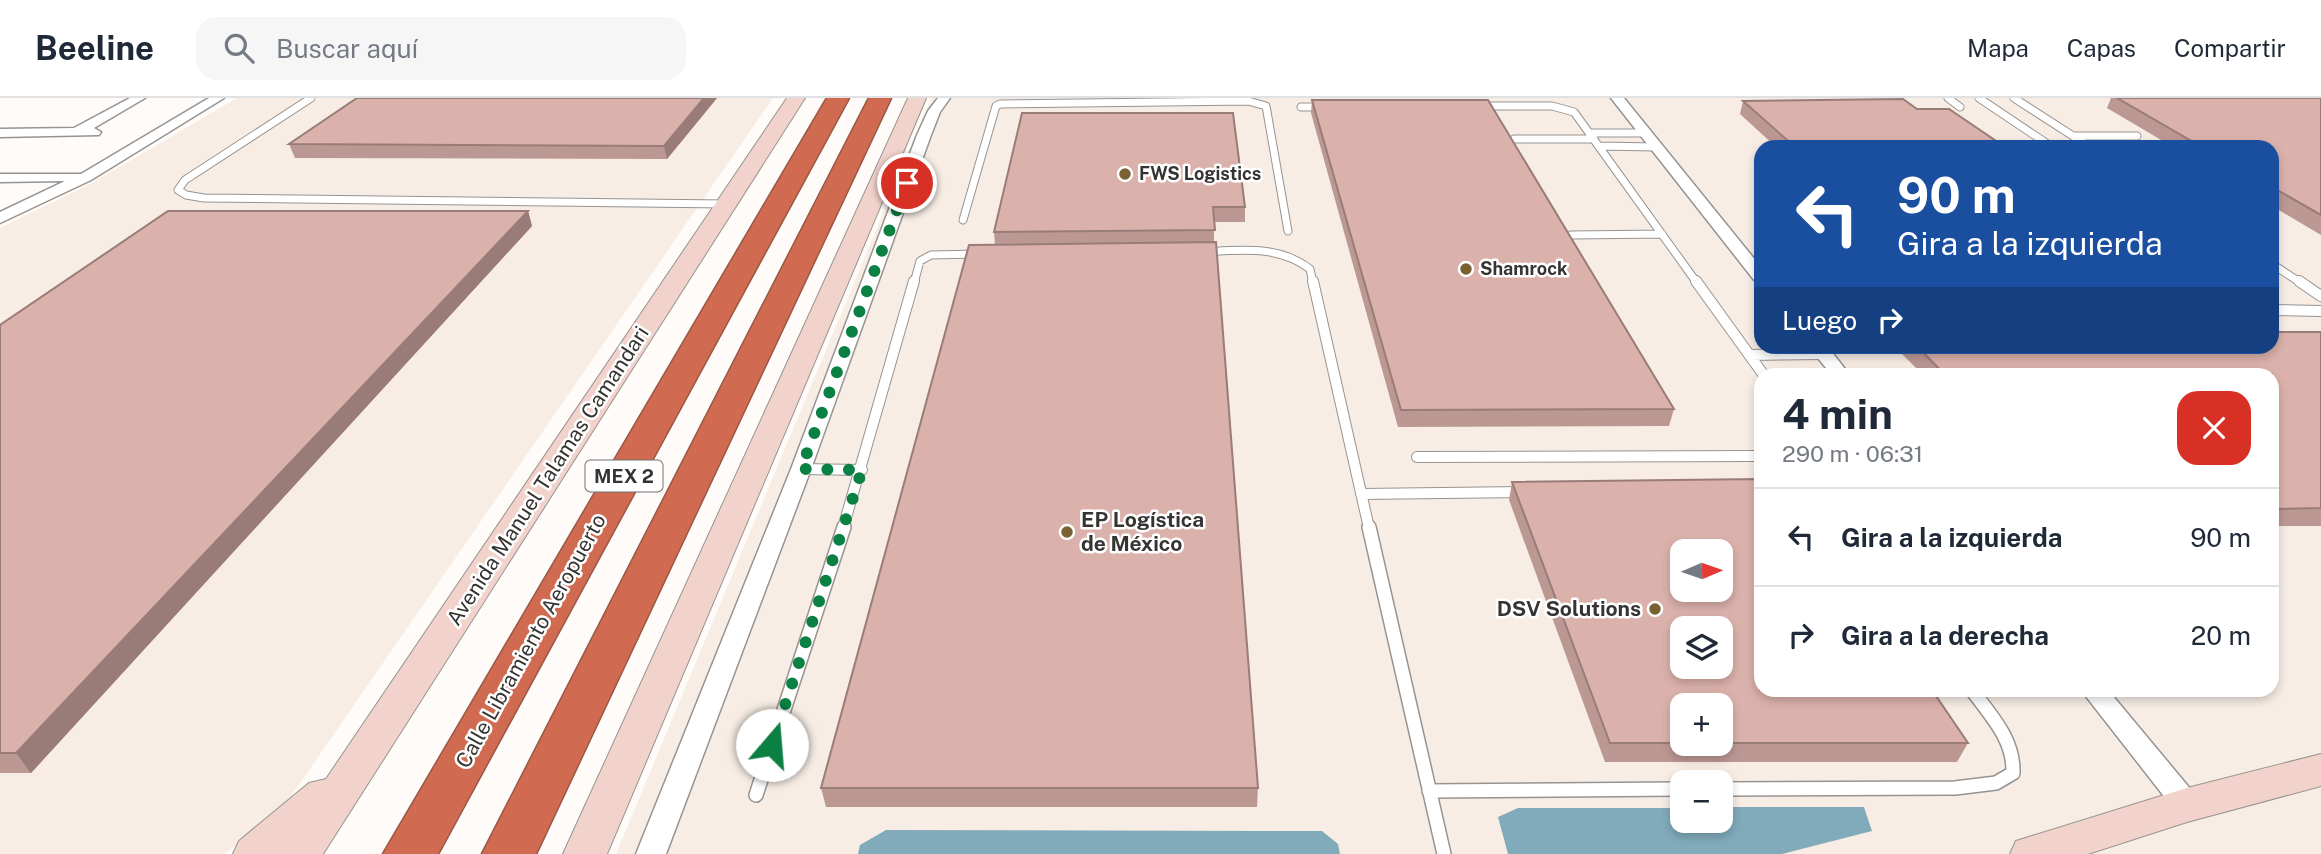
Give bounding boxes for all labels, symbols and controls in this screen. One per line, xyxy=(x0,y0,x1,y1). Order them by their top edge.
search box xyxy=(196,17,686,80)
text: Beeline xyxy=(35,29,154,67)
icon: search xyxy=(220,29,258,67)
text: Buscar aquí xyxy=(276,33,418,64)
text: Mapa xyxy=(1967,34,2029,62)
text: Capas xyxy=(2067,34,2136,62)
text: Compartir xyxy=(2174,34,2286,62)
pin xyxy=(877,153,937,213)
place label: FWS Logistics xyxy=(1139,163,1261,184)
icon: arrive xyxy=(888,164,926,202)
marker: FWS Logistics xyxy=(1117,166,1133,182)
text: 90 m xyxy=(1897,166,2016,224)
icon: left xyxy=(1782,168,1873,259)
text: Gira a la izquierda xyxy=(1897,225,2163,262)
place label: Shamrock xyxy=(1480,258,1568,279)
marker: Shamrock xyxy=(1458,261,1474,277)
icon: right xyxy=(1871,301,1909,339)
text: Luego xyxy=(1782,305,1857,336)
street label: Avenida Manuel Talamas Camandari xyxy=(441,321,654,630)
text: 4 min xyxy=(1782,389,1893,438)
button: close xyxy=(2177,391,2251,465)
text: 290 m · 06:31 xyxy=(1782,440,1923,467)
road number: MEX 2 xyxy=(586,460,662,492)
place label: EP Logística de México xyxy=(1081,507,1204,556)
street label: Calle Libramiento Aeropuerto xyxy=(450,509,611,772)
icon: left xyxy=(1782,518,1820,556)
text: Gira a la izquierda xyxy=(1841,522,2063,553)
text: 90 m xyxy=(2190,522,2251,553)
marker: EP Logística de México xyxy=(1059,524,1075,540)
north arrow xyxy=(1670,539,1732,602)
map controls xyxy=(1670,539,1733,833)
place label: DSV Solutions xyxy=(1497,596,1641,621)
marker: DSV Solutions xyxy=(1647,601,1663,617)
button: layers xyxy=(1670,616,1733,679)
icon: right xyxy=(1782,616,1820,654)
text: Gira a la derecha xyxy=(1841,620,2049,651)
text: 20 m xyxy=(2191,620,2251,651)
button: + xyxy=(1670,693,1733,756)
position arrow xyxy=(735,708,809,782)
button: − xyxy=(1670,770,1733,833)

